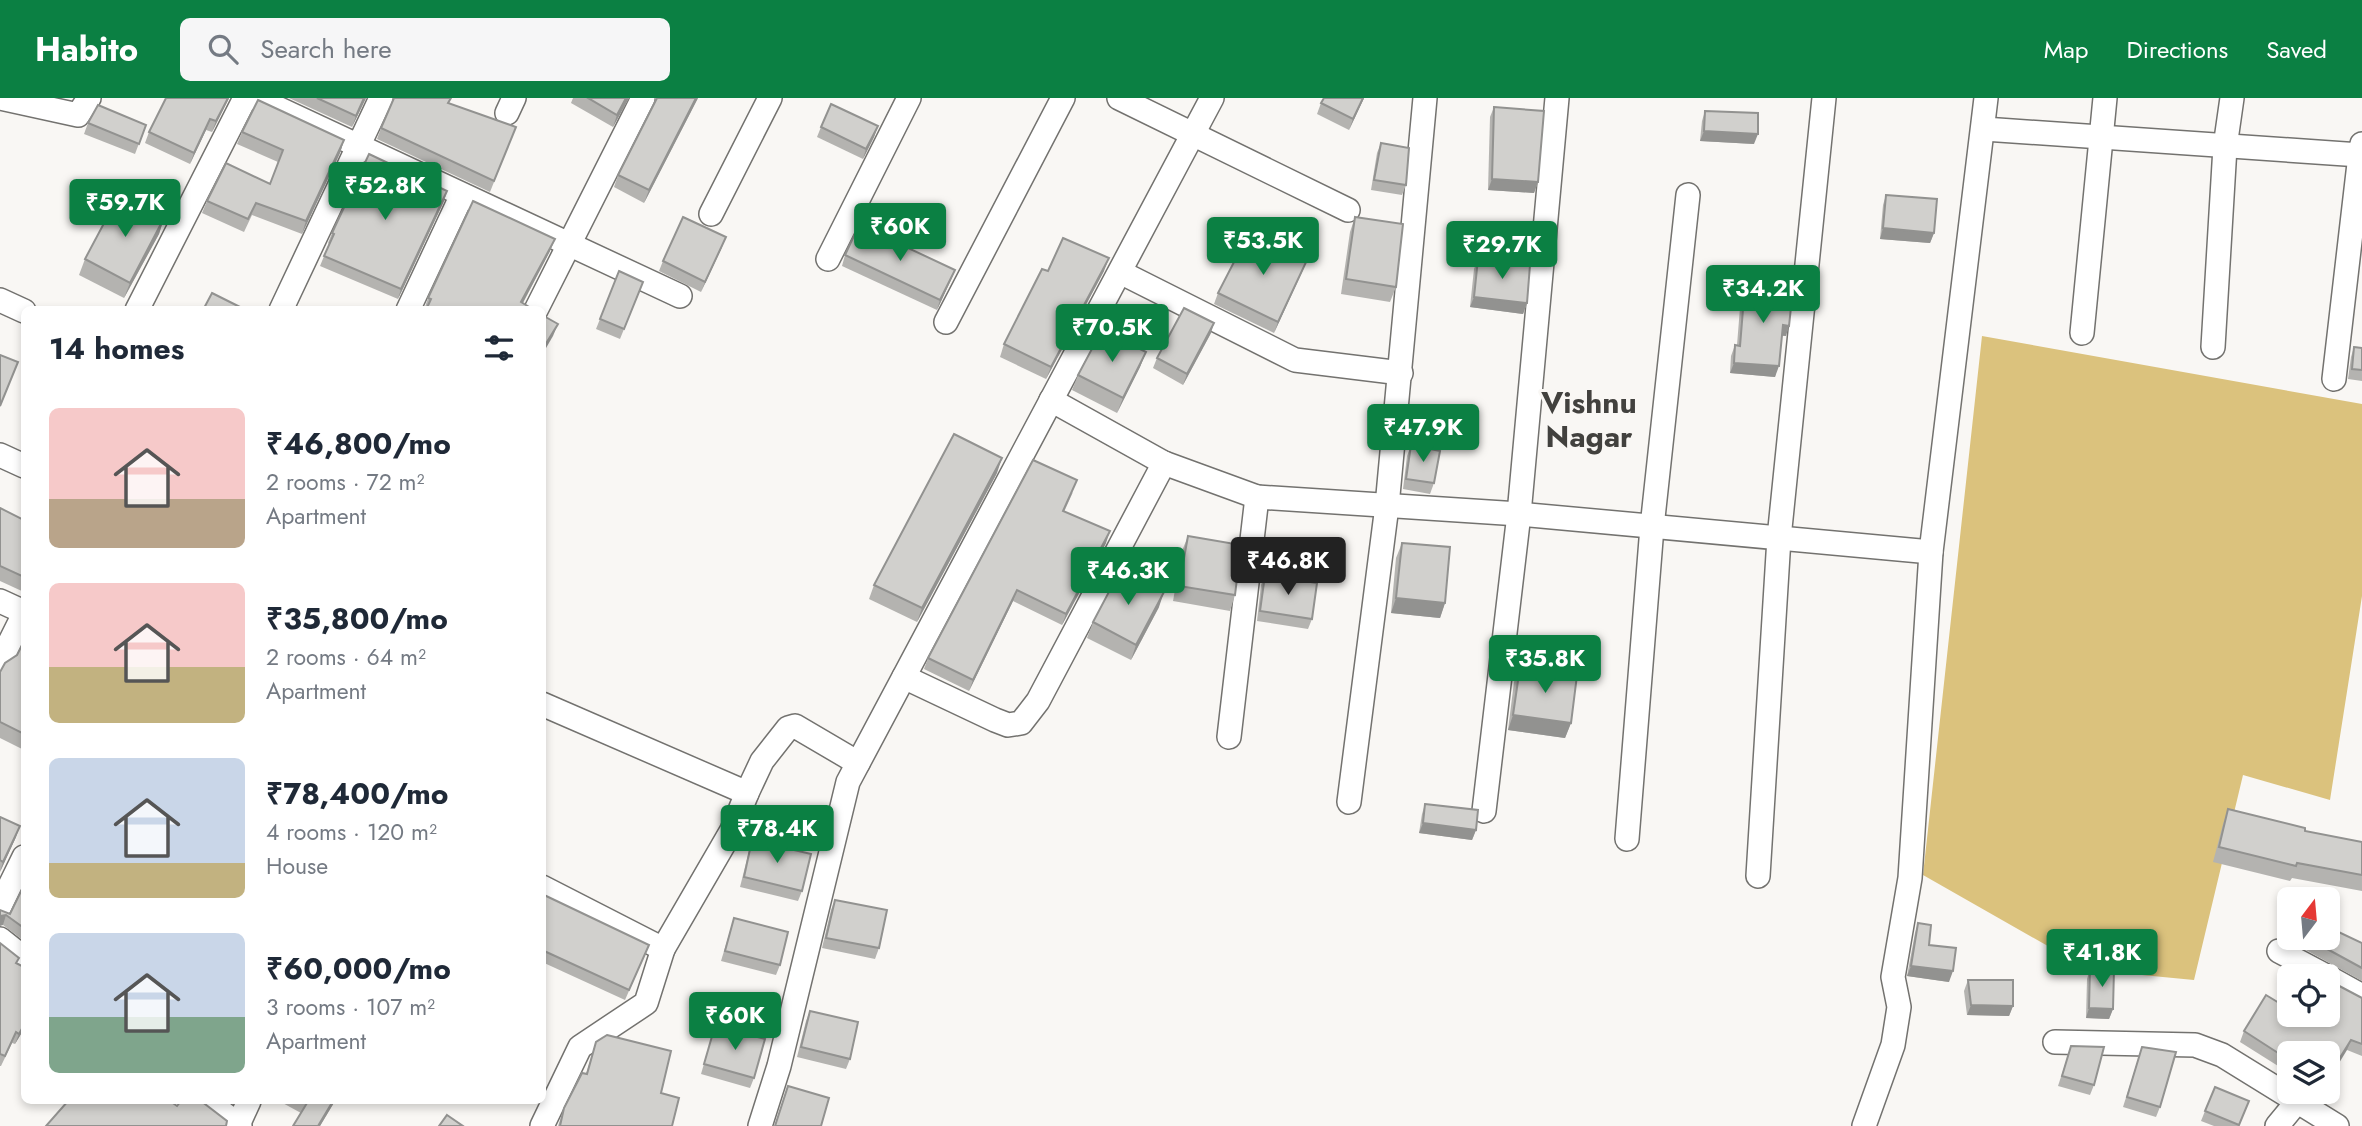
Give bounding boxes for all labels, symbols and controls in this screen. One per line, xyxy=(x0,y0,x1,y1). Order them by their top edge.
search box xyxy=(180,18,670,81)
text: Habito xyxy=(35,26,138,73)
icon: search xyxy=(204,30,242,68)
text: Search here xyxy=(260,30,392,68)
text: Map xyxy=(2044,32,2089,67)
text: Directions xyxy=(2127,32,2228,67)
text: Saved xyxy=(2266,32,2327,67)
pin: ₹52.8K xyxy=(328,162,442,222)
text: ₹52.8K xyxy=(345,168,425,202)
pin: ₹59.7K xyxy=(68,180,182,239)
text: ₹59.7K xyxy=(85,185,165,219)
pin: ₹60K xyxy=(859,204,941,263)
text: ₹60K xyxy=(870,209,930,243)
pin: ₹53.5K xyxy=(1206,218,1320,277)
pin: ₹29.7K xyxy=(1445,222,1559,281)
text: ₹53.5K xyxy=(1223,223,1303,257)
text: ₹29.7K xyxy=(1462,227,1542,261)
pin: ₹34.2K xyxy=(1706,266,1820,325)
text: ₹34.2K xyxy=(1722,271,1804,305)
pin: ₹70.5K xyxy=(1055,304,1169,364)
text: ₹70.5K xyxy=(1072,310,1152,344)
text: 14 homes xyxy=(49,327,184,370)
icon: filters xyxy=(480,329,518,367)
district label: Vishnu Nagar xyxy=(1540,381,1637,458)
pin: ₹47.9K xyxy=(1366,404,1480,464)
text: ₹47.9K xyxy=(1383,410,1463,444)
text: ₹46,800/mo xyxy=(266,422,451,465)
icon: home xyxy=(105,436,189,520)
text: 2 rooms · 72 m² xyxy=(266,465,425,499)
text: Apartment xyxy=(266,499,366,533)
pin: ₹46.8K xyxy=(1231,538,1345,597)
text: ₹46.8K xyxy=(1247,543,1329,577)
pin: ₹46.3K xyxy=(1071,547,1185,607)
text: ₹46.3K xyxy=(1087,553,1169,587)
text: ₹35,800/mo xyxy=(266,597,448,640)
icon: home xyxy=(105,611,189,695)
pin: ₹35.8K xyxy=(1488,636,1602,695)
text: 2 rooms · 64 m² xyxy=(266,640,426,674)
text: ₹35.8K xyxy=(1505,641,1585,675)
text: Apartment xyxy=(266,674,366,708)
text: ₹78,400/mo xyxy=(266,772,448,815)
icon: home xyxy=(105,786,189,870)
pin: ₹78.4K xyxy=(720,806,834,865)
text: ₹78.4K xyxy=(737,811,817,845)
text: 4 rooms · 120 m² xyxy=(266,815,437,849)
text: House xyxy=(266,849,328,883)
north arrow xyxy=(2277,887,2340,950)
map controls xyxy=(2277,887,2340,1104)
pin: ₹41.8K xyxy=(2045,930,2159,989)
text: ₹41.8K xyxy=(2063,935,2141,969)
text: ₹60,000/mo xyxy=(266,947,451,990)
icon: home xyxy=(105,961,189,1045)
button: locate xyxy=(2277,964,2340,1027)
text: 3 rooms · 107 m² xyxy=(266,990,435,1024)
pin: ₹60K xyxy=(694,992,776,1052)
text: ₹60K xyxy=(705,998,765,1032)
text: Apartment xyxy=(266,1024,366,1058)
button: layers xyxy=(2277,1041,2340,1104)

